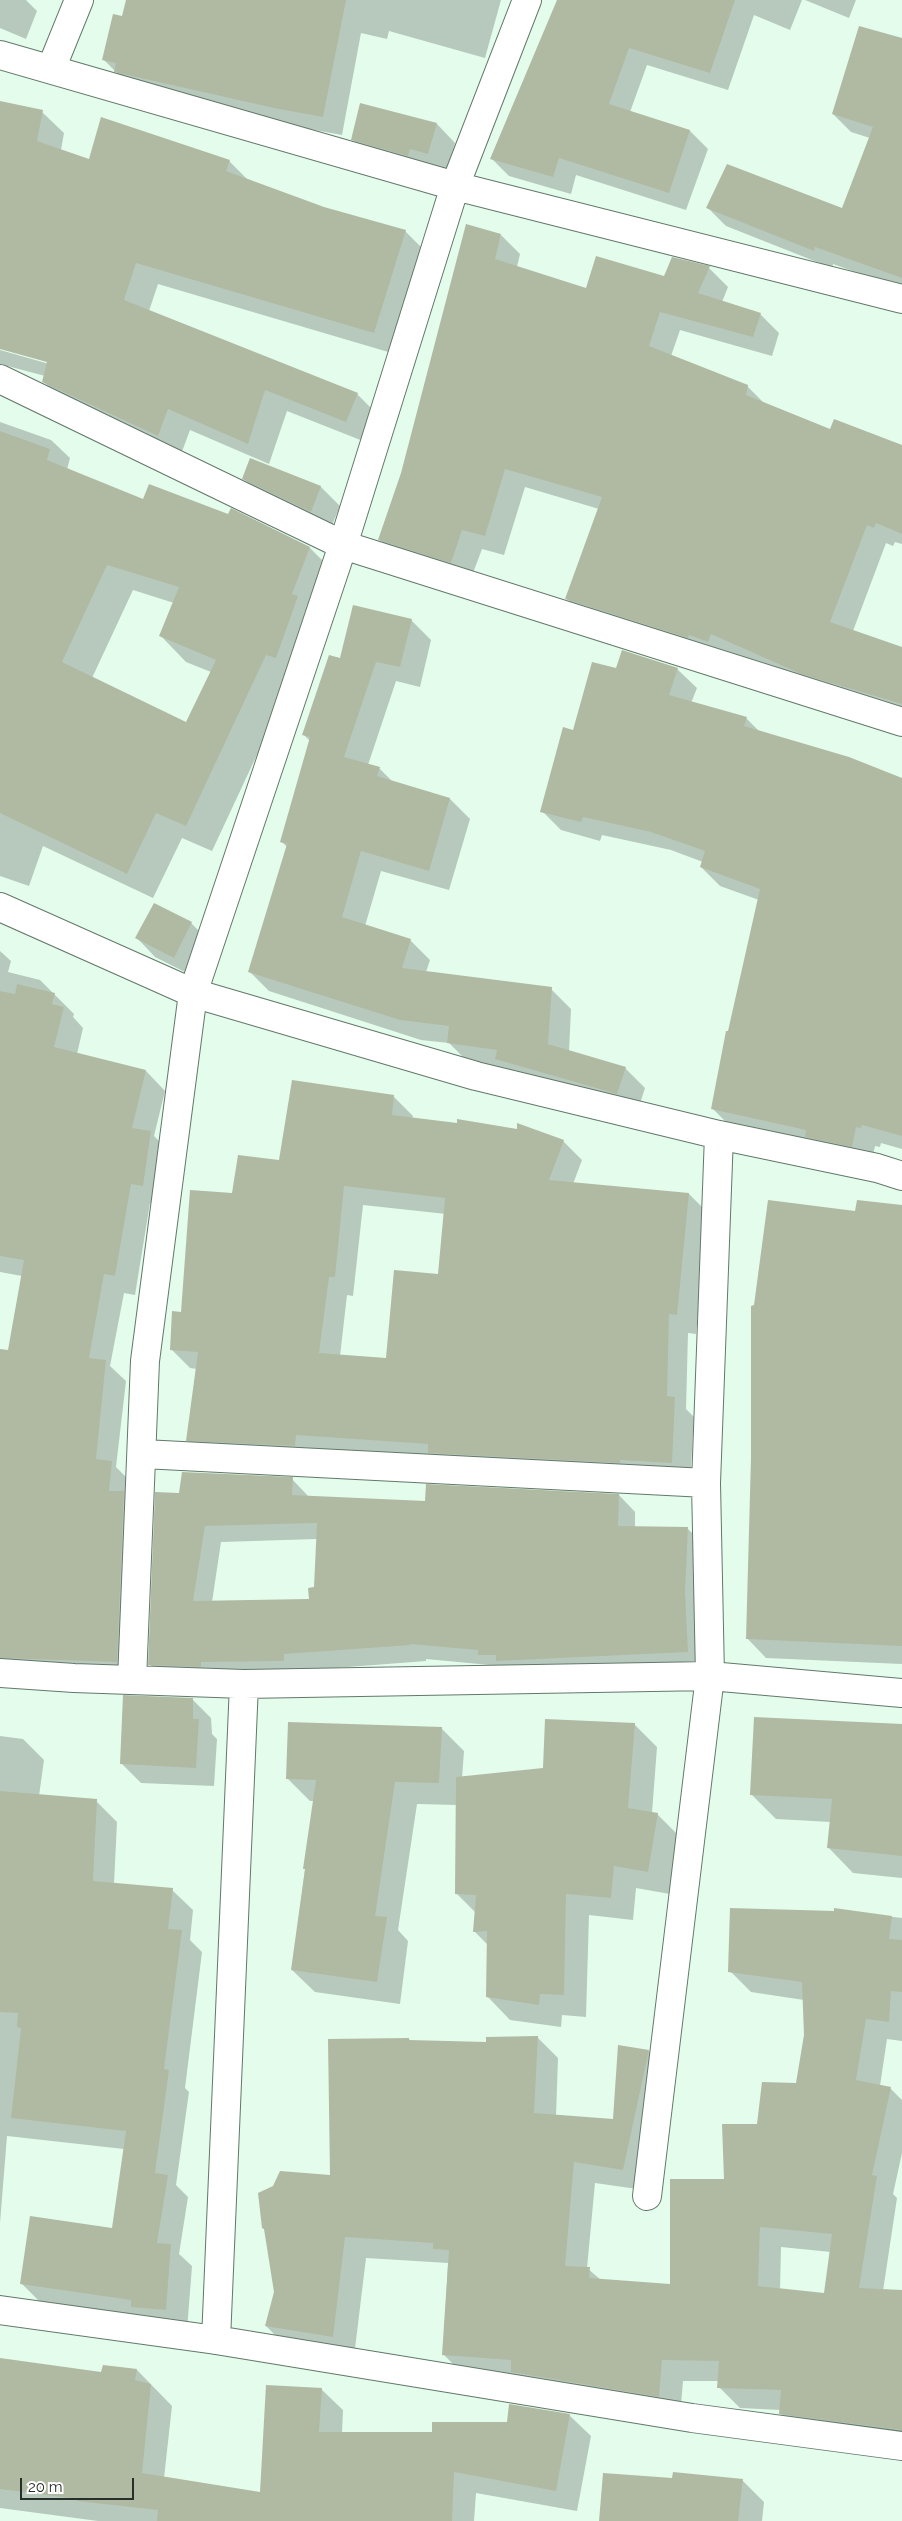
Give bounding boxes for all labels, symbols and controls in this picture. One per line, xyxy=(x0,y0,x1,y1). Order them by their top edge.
scale bar xyxy=(22,2468,136,2500)
text: 20 m xyxy=(28,2478,63,2496)

